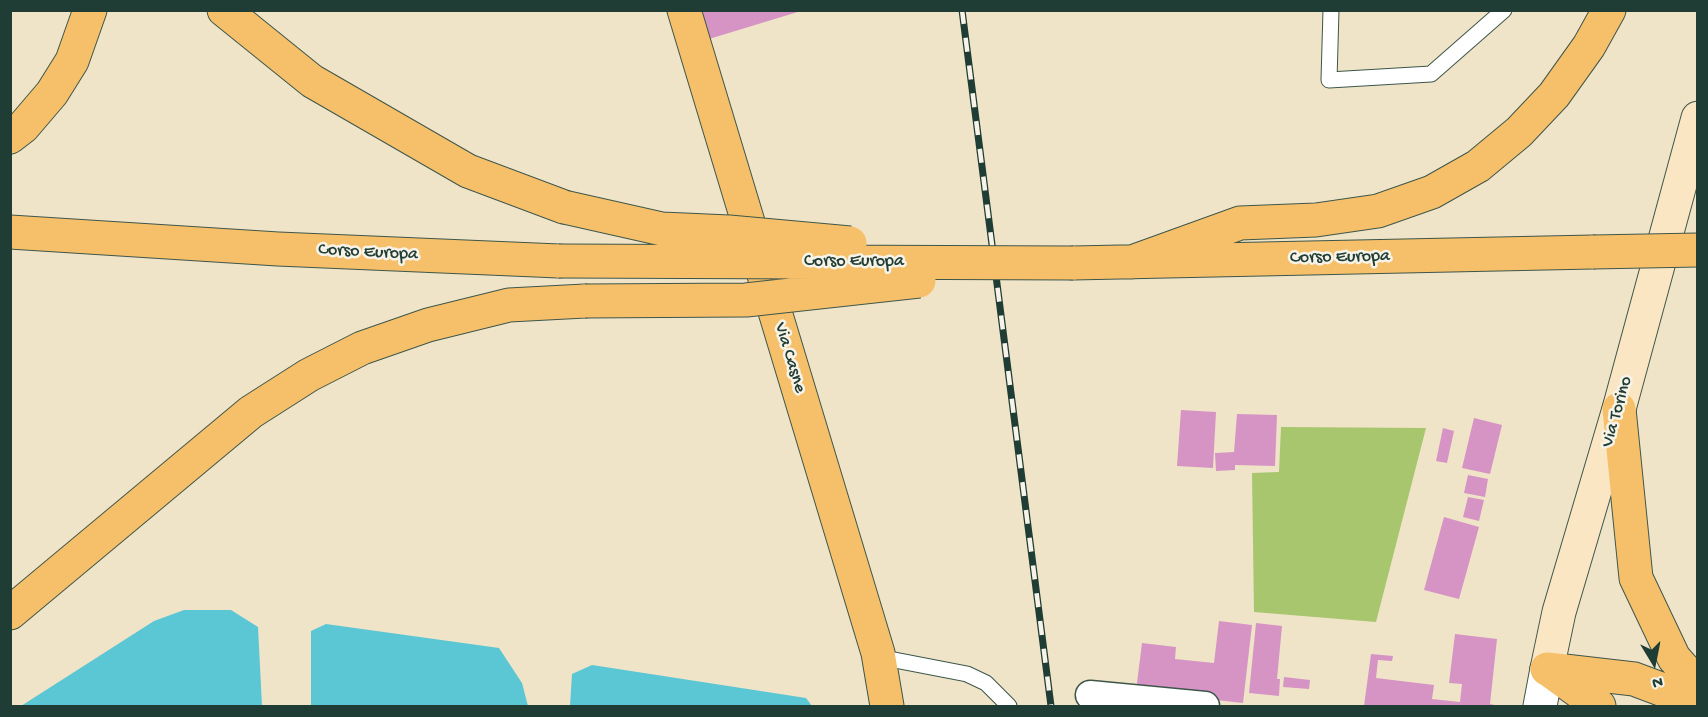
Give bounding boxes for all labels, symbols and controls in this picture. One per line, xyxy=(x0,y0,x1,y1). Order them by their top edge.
street label: Corso Europa xyxy=(318,240,418,266)
street label: Corso Europa xyxy=(1290,246,1390,270)
street label: Corso Europa xyxy=(804,251,904,273)
street label: Via Casne xyxy=(768,320,810,396)
street label: Via Torino xyxy=(1598,374,1638,450)
north arrow xyxy=(1624,633,1684,693)
text: N xyxy=(1650,671,1664,691)

